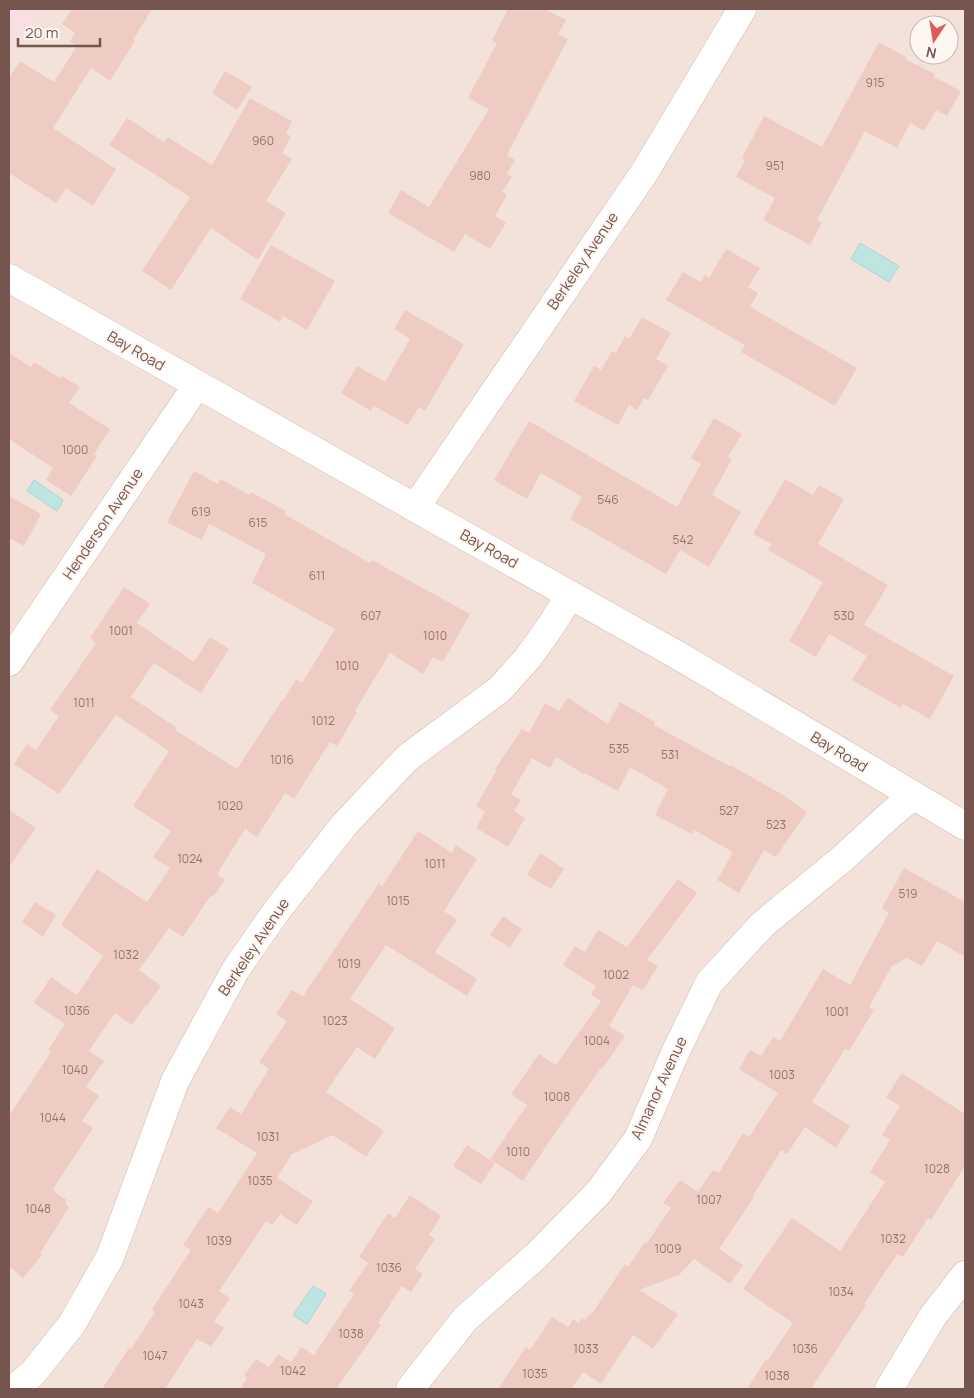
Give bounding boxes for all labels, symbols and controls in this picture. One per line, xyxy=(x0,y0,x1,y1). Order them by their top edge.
scale bar xyxy=(18,15,100,47)
north arrow xyxy=(909,15,959,65)
text: 20 m xyxy=(25,22,58,43)
text: N xyxy=(924,43,938,64)
house number: 915 xyxy=(865,74,885,91)
house number: 960 xyxy=(252,132,274,149)
house number: 951 xyxy=(765,157,785,174)
house number: 980 xyxy=(469,167,491,184)
street label: Berkeley Avenue xyxy=(542,207,623,314)
street label: Bay Road xyxy=(103,326,169,376)
house number: 1000 xyxy=(62,441,88,458)
street label: Henderson Avenue xyxy=(57,464,148,584)
house number: 546 xyxy=(597,491,619,508)
house number: 619 xyxy=(191,503,211,520)
house number: 615 xyxy=(249,514,268,531)
street label: Bay Road xyxy=(456,524,522,573)
house number: 542 xyxy=(673,531,694,548)
house number: 611 xyxy=(309,567,325,584)
house number: 607 xyxy=(361,607,381,624)
house number: 530 xyxy=(834,607,854,624)
house number: 1001 xyxy=(109,622,133,639)
house number: 1010 xyxy=(423,627,447,644)
house number: 1010 xyxy=(335,657,359,674)
house number: 1011 xyxy=(73,694,95,711)
house number: 1012 xyxy=(311,712,335,729)
street label: Bay Road xyxy=(807,726,872,777)
house number: 535 xyxy=(609,740,629,757)
house number: 531 xyxy=(661,746,679,763)
house number: 1016 xyxy=(270,751,294,768)
house number: 1020 xyxy=(217,797,243,814)
house number: 527 xyxy=(719,802,739,819)
house number: 523 xyxy=(766,816,786,833)
house number: 1024 xyxy=(177,850,203,867)
house number: 1011 xyxy=(424,855,446,872)
house number: 519 xyxy=(898,885,918,902)
house number: 1015 xyxy=(386,892,410,909)
street label: Berkeley Avenue xyxy=(213,893,294,1000)
house number: 1032 xyxy=(113,946,139,963)
house number: 1019 xyxy=(337,955,361,972)
house number: 1002 xyxy=(603,966,629,983)
house number: 1036 xyxy=(64,1002,90,1019)
house number: 1001 xyxy=(825,1003,849,1020)
house number: 1023 xyxy=(322,1012,348,1029)
house number: 1004 xyxy=(584,1032,610,1049)
street label: Almanor Avenue xyxy=(625,1033,692,1143)
house number: 1040 xyxy=(62,1061,88,1078)
house number: 1003 xyxy=(769,1066,795,1083)
house number: 1008 xyxy=(544,1088,570,1105)
house number: 1044 xyxy=(40,1109,66,1126)
house number: 1031 xyxy=(256,1128,280,1145)
house number: 1010 xyxy=(506,1143,530,1160)
house number: 1028 xyxy=(924,1160,950,1177)
house number: 1035 xyxy=(247,1172,273,1189)
house number: 1007 xyxy=(696,1191,722,1208)
house number: 1048 xyxy=(25,1200,51,1217)
house number: 1032 xyxy=(880,1230,906,1247)
house number: 1039 xyxy=(206,1232,232,1249)
house number: 1009 xyxy=(655,1240,681,1257)
house number: 1036 xyxy=(376,1259,402,1276)
house number: 1034 xyxy=(828,1283,854,1300)
house number: 1043 xyxy=(178,1295,204,1312)
house number: 1038 xyxy=(338,1325,364,1342)
house number: 1033 xyxy=(573,1340,599,1357)
house number: 1036 xyxy=(792,1340,818,1357)
house number: 1047 xyxy=(142,1347,168,1364)
house number: 1042 xyxy=(280,1362,306,1379)
house number: 1035 xyxy=(522,1365,548,1382)
house number: 1038 xyxy=(764,1367,790,1384)

